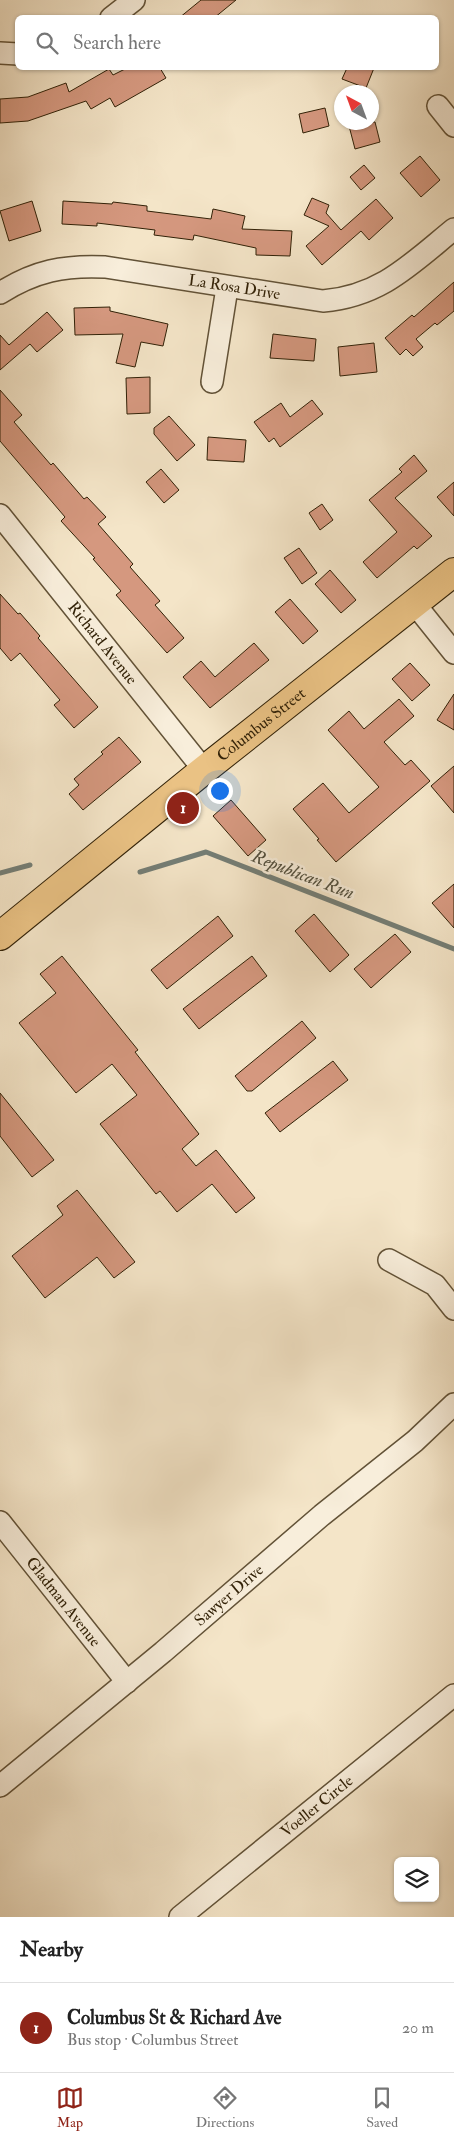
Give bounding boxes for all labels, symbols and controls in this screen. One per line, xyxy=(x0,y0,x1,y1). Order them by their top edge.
search box xyxy=(15,15,439,70)
icon: search xyxy=(33,29,61,57)
text: Search here xyxy=(73,31,161,55)
north arrow xyxy=(334,85,379,130)
street label: La Rosa Drive xyxy=(187,270,282,304)
street label: Richard Avenue xyxy=(63,598,142,689)
street label: Columbus Street xyxy=(213,683,310,766)
your location xyxy=(207,778,233,804)
pin: 1 xyxy=(167,789,199,827)
water label: Republican Run xyxy=(248,845,357,905)
street label: Gladman Avenue xyxy=(22,1553,105,1651)
street label: Sawyer Drive xyxy=(190,1560,268,1630)
street label: Voeller Circle xyxy=(276,1771,357,1842)
map controls xyxy=(394,1857,439,1902)
button: layers xyxy=(394,1857,439,1902)
text: Nearby xyxy=(20,1936,83,1963)
text: Columbus St & Richard Ave xyxy=(67,2006,281,2030)
text: 1 xyxy=(33,2018,39,2038)
text: 20 m xyxy=(402,2018,434,2038)
text: Bus stop · Columbus Street xyxy=(67,2030,238,2050)
tab: Map xyxy=(56,2084,84,2131)
tab: Directions xyxy=(196,2084,254,2131)
tab: Saved xyxy=(366,2084,398,2131)

